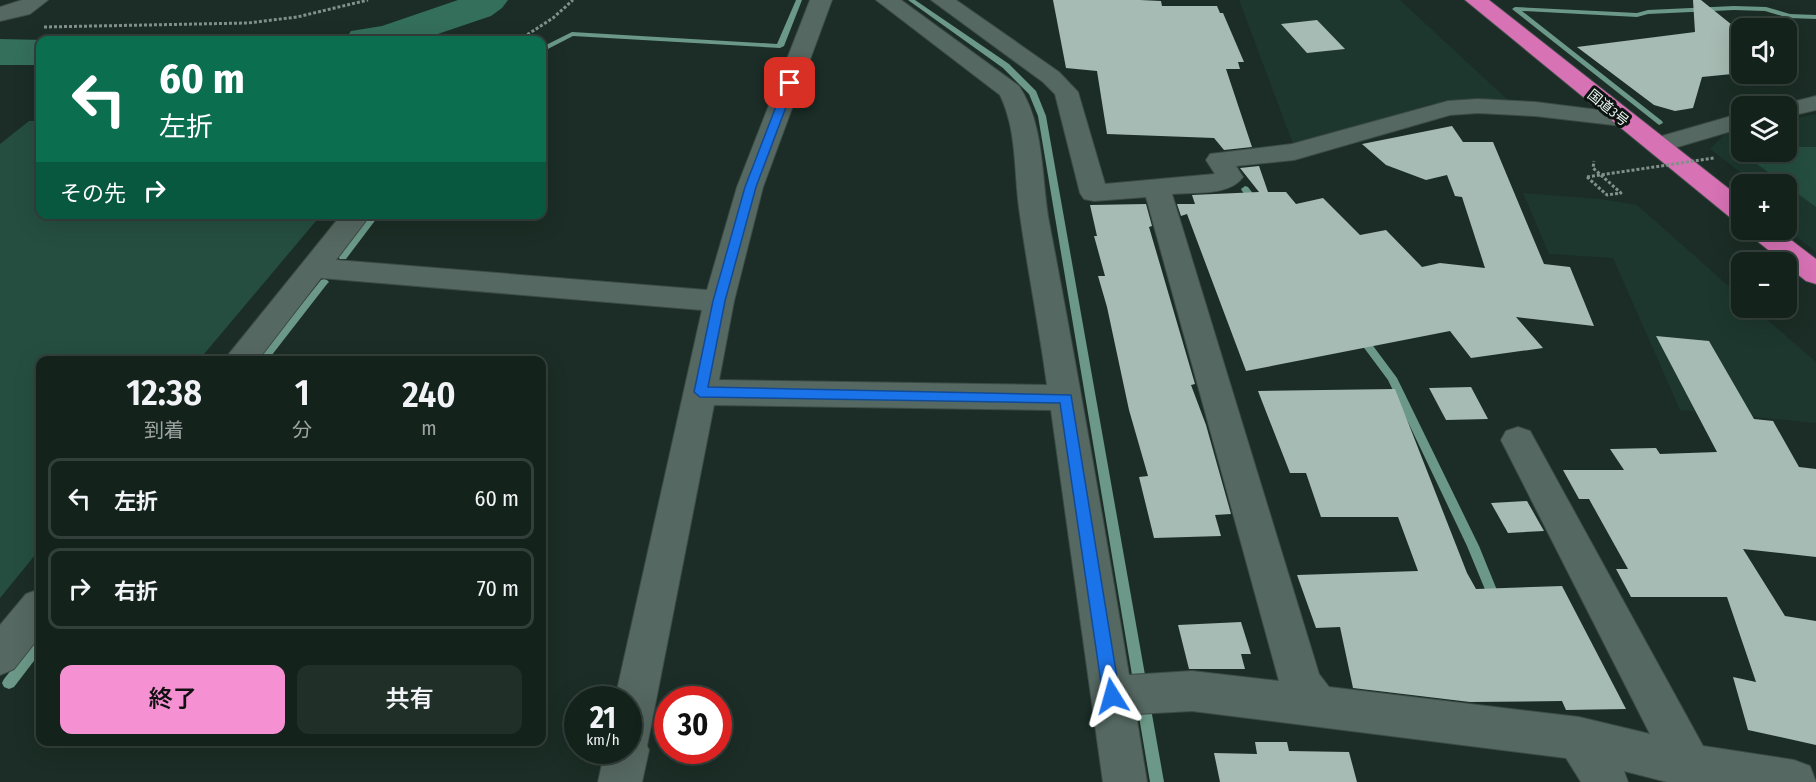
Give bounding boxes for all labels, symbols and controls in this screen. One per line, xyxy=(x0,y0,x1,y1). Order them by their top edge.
map controls xyxy=(1731,18,1797,318)
button: sound xyxy=(1731,18,1797,84)
text: 60 m xyxy=(159,54,245,104)
pin xyxy=(764,57,815,108)
icon: left xyxy=(60,60,138,138)
icon: arrive xyxy=(773,66,806,99)
street label: 国道3号 xyxy=(1584,86,1632,130)
button: layers xyxy=(1731,96,1797,162)
text: 左折 xyxy=(159,111,213,143)
icon: right xyxy=(138,174,171,207)
button: + xyxy=(1731,174,1797,240)
text: その先 xyxy=(60,180,126,207)
button: − xyxy=(1731,252,1797,318)
text: 12:38 xyxy=(126,371,202,415)
text: 1 xyxy=(295,371,310,415)
text: 240 xyxy=(402,373,456,417)
text: m xyxy=(421,416,437,440)
text: 到着 xyxy=(144,418,184,442)
text: 分 xyxy=(292,418,312,442)
icon: left xyxy=(63,482,96,515)
text: 60 m xyxy=(475,485,519,512)
text: 左折 xyxy=(114,488,158,515)
icon: right xyxy=(63,572,96,605)
text: 70 m xyxy=(477,575,519,602)
text: 右折 xyxy=(114,578,158,605)
position arrow xyxy=(1080,664,1144,728)
button: 終了 xyxy=(60,665,285,734)
button: 共有 xyxy=(297,665,522,734)
speed limit sign: 30 xyxy=(654,686,732,764)
text: 21 xyxy=(590,700,616,736)
text: km/h xyxy=(586,731,620,749)

